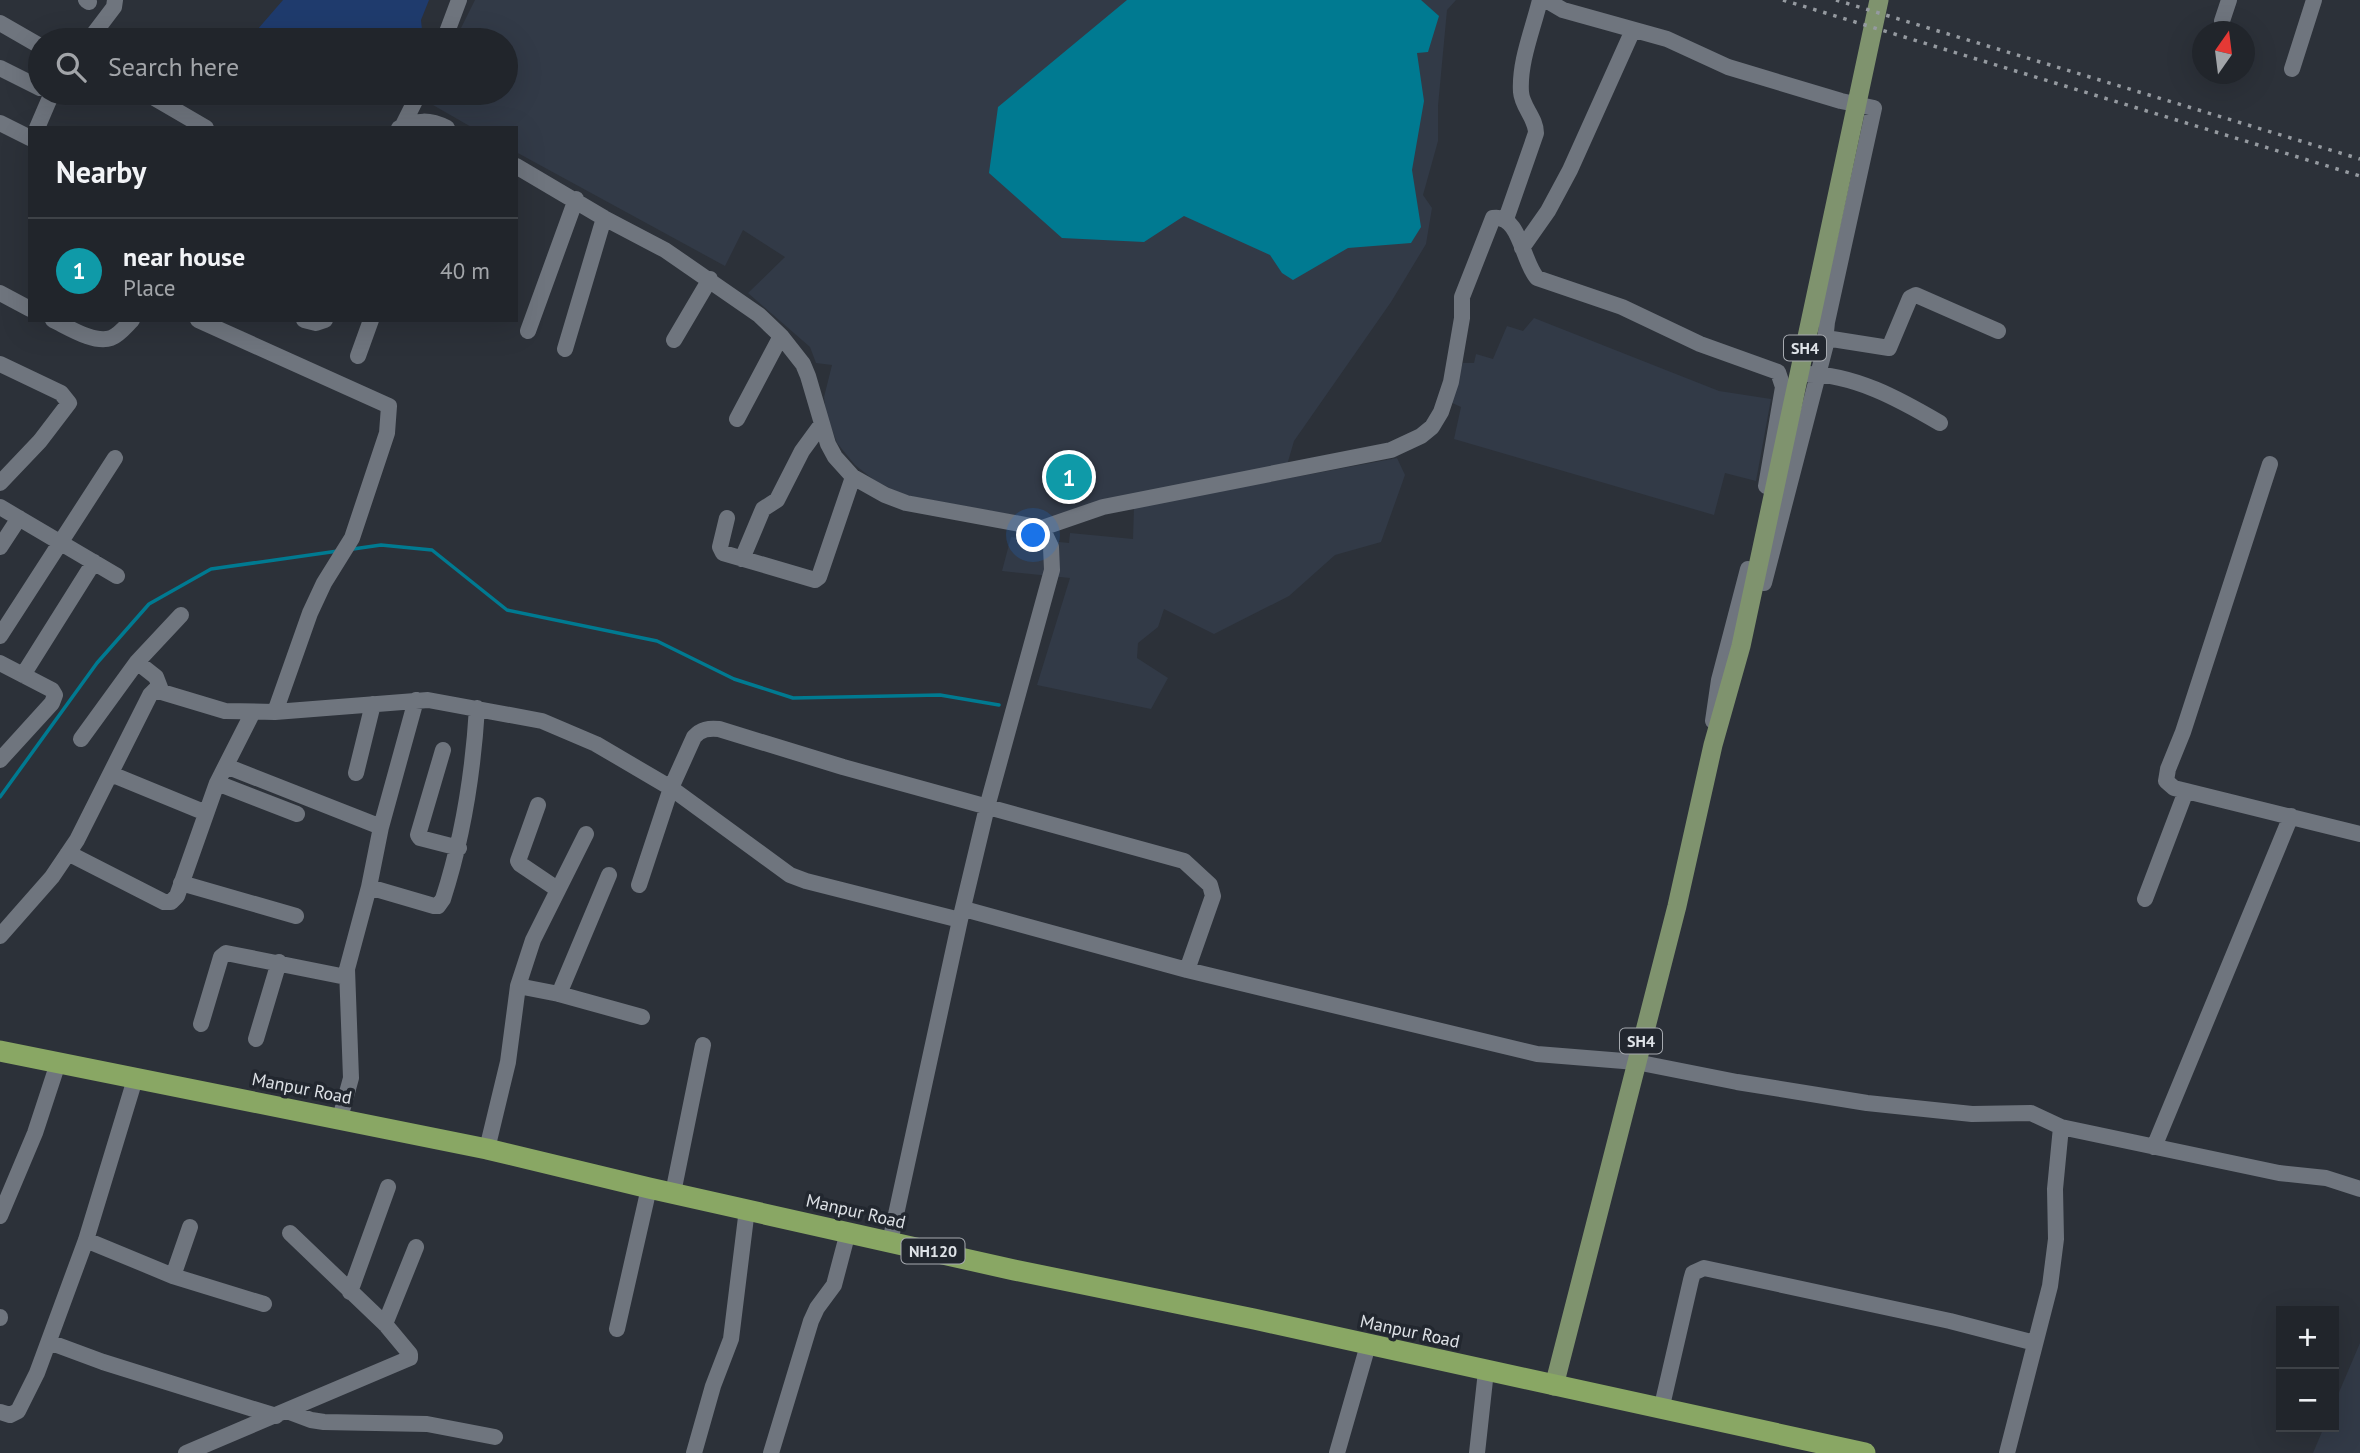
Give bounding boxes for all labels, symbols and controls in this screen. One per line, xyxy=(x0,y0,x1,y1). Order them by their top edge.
north arrow xyxy=(2192,21,2255,84)
search box xyxy=(28,28,518,105)
icon: search xyxy=(52,48,90,86)
text: Search here xyxy=(108,50,239,83)
text: Nearby xyxy=(56,152,146,191)
text: near house xyxy=(123,240,245,273)
text: 1 xyxy=(72,256,86,285)
text: 40 m xyxy=(440,256,490,285)
text: Place xyxy=(123,273,176,302)
road number: SH4 xyxy=(1784,336,1826,360)
pin: 1 xyxy=(1046,451,1092,503)
your location xyxy=(1016,518,1050,552)
road number: SH4 xyxy=(1620,1028,1662,1054)
street label: Manpur Road xyxy=(250,1067,354,1109)
street label: Manpur Road xyxy=(804,1188,908,1234)
road number: NH120 xyxy=(902,1238,964,1264)
map controls xyxy=(2276,1306,2339,1432)
button: + xyxy=(2276,1306,2339,1369)
street label: Manpur Road xyxy=(1358,1309,1462,1353)
button: − xyxy=(2276,1369,2339,1432)

